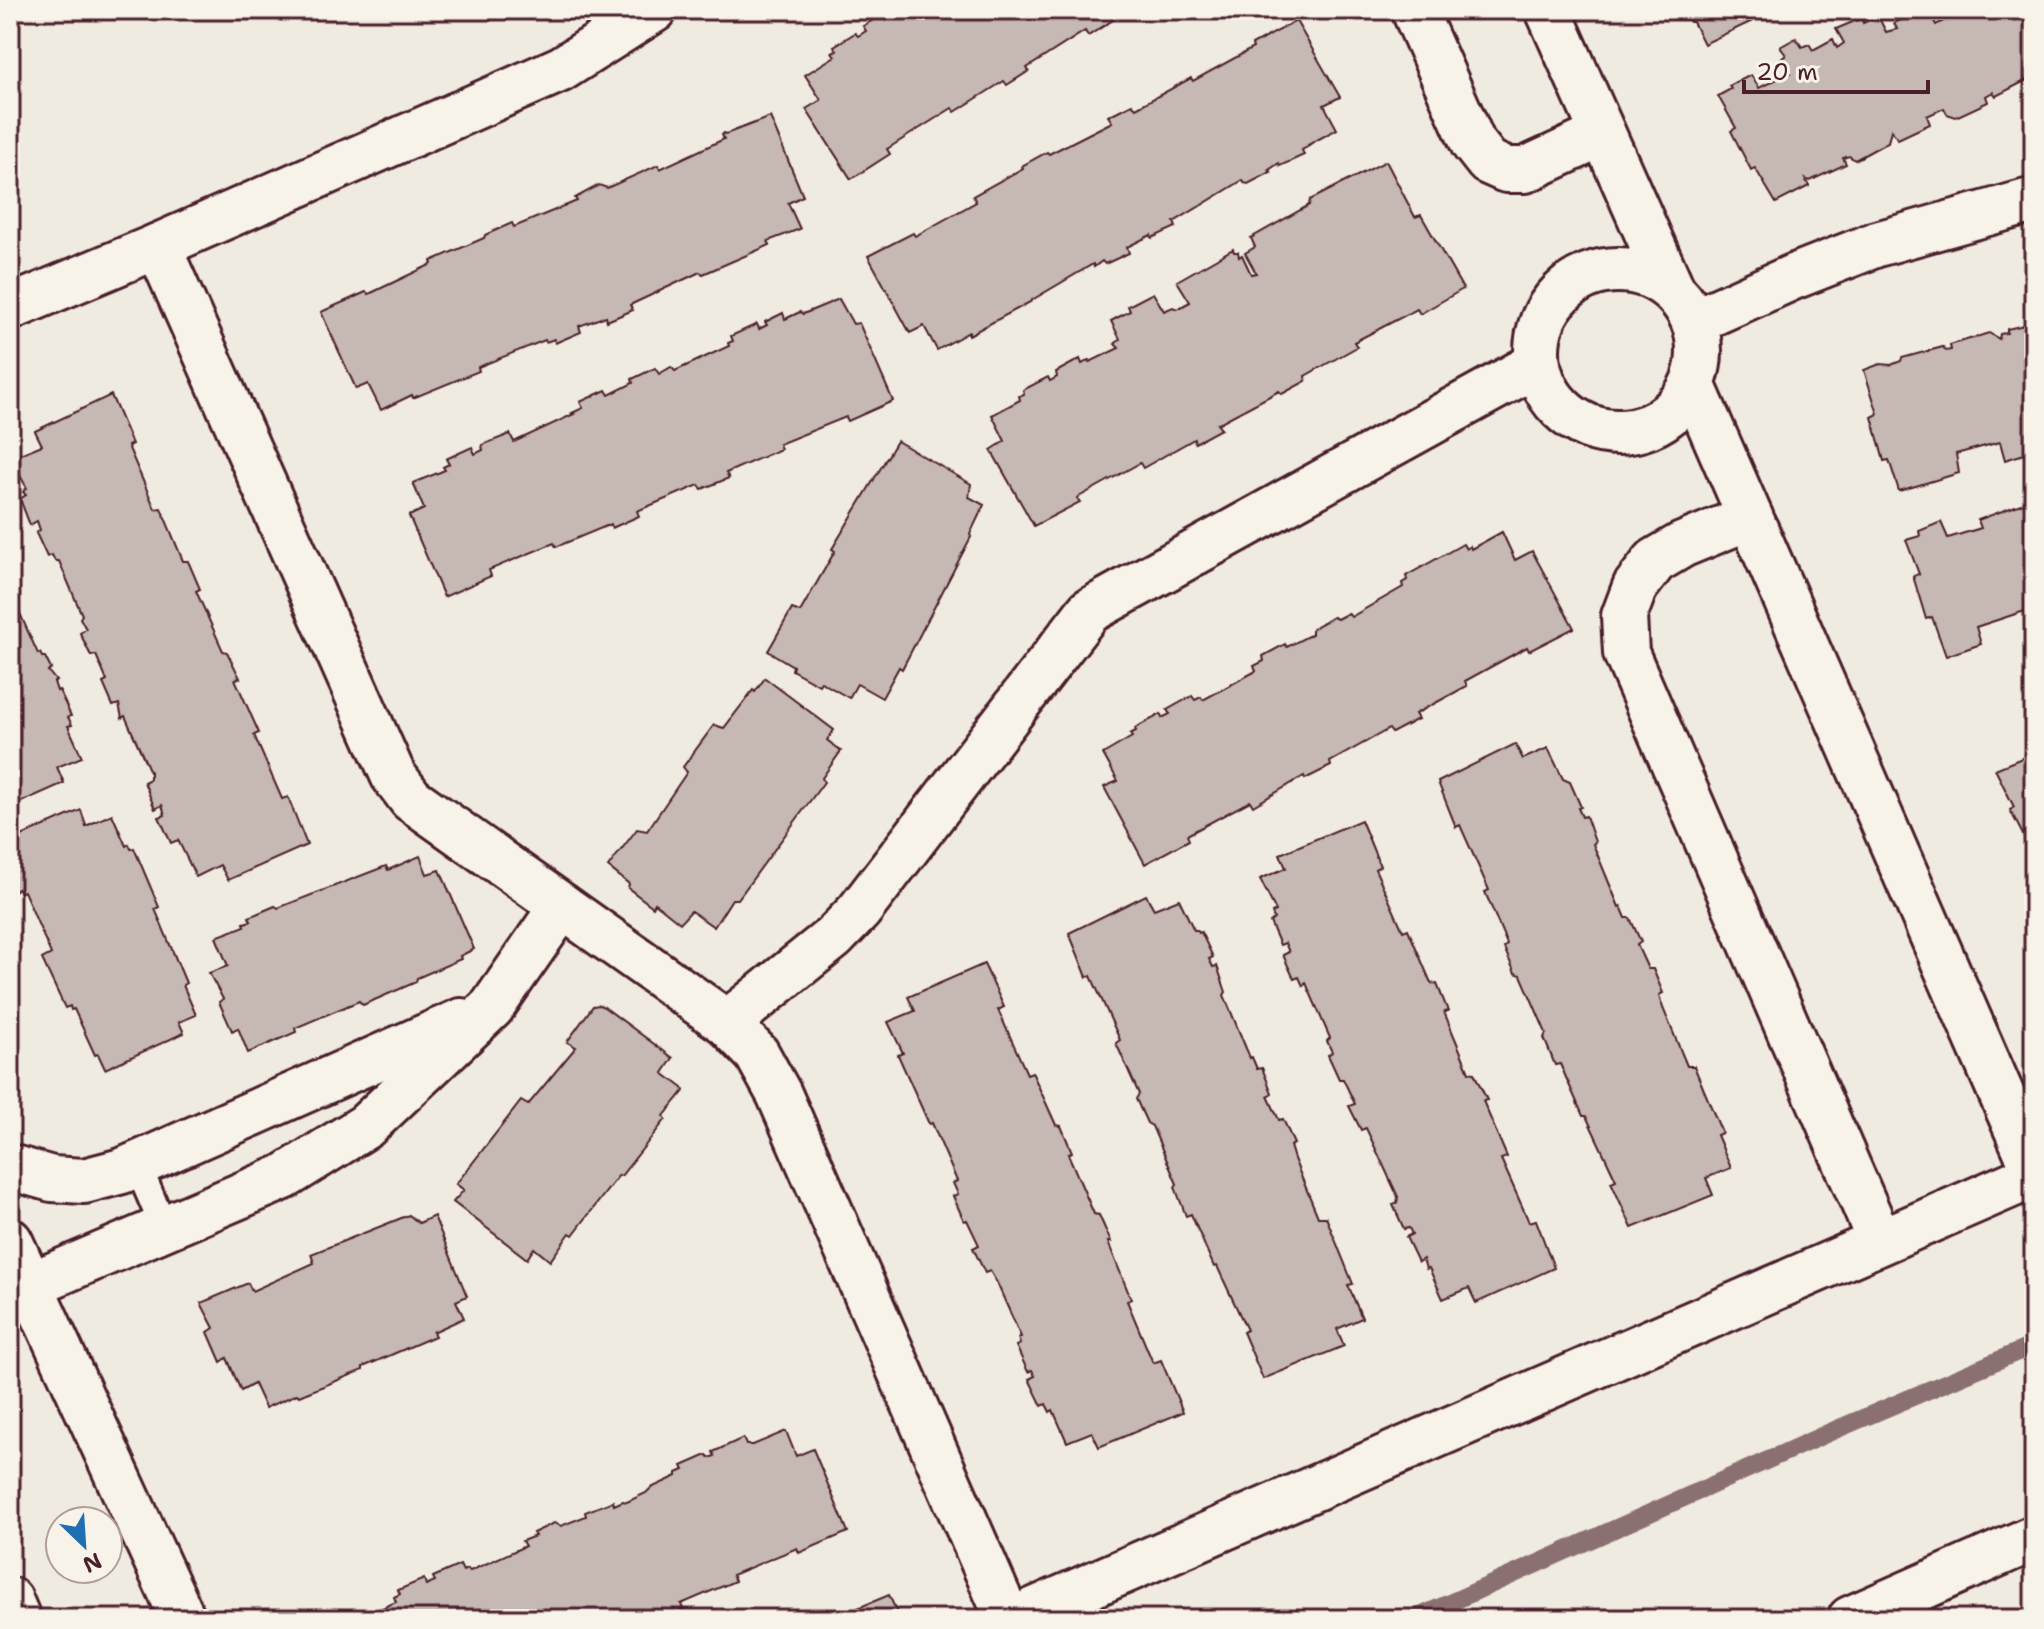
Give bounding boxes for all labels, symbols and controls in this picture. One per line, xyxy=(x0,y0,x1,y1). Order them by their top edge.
scale bar xyxy=(1744,44,1928,94)
text: 20 m xyxy=(1756,56,1818,88)
north arrow xyxy=(44,1505,124,1585)
text: N xyxy=(78,1546,106,1579)

